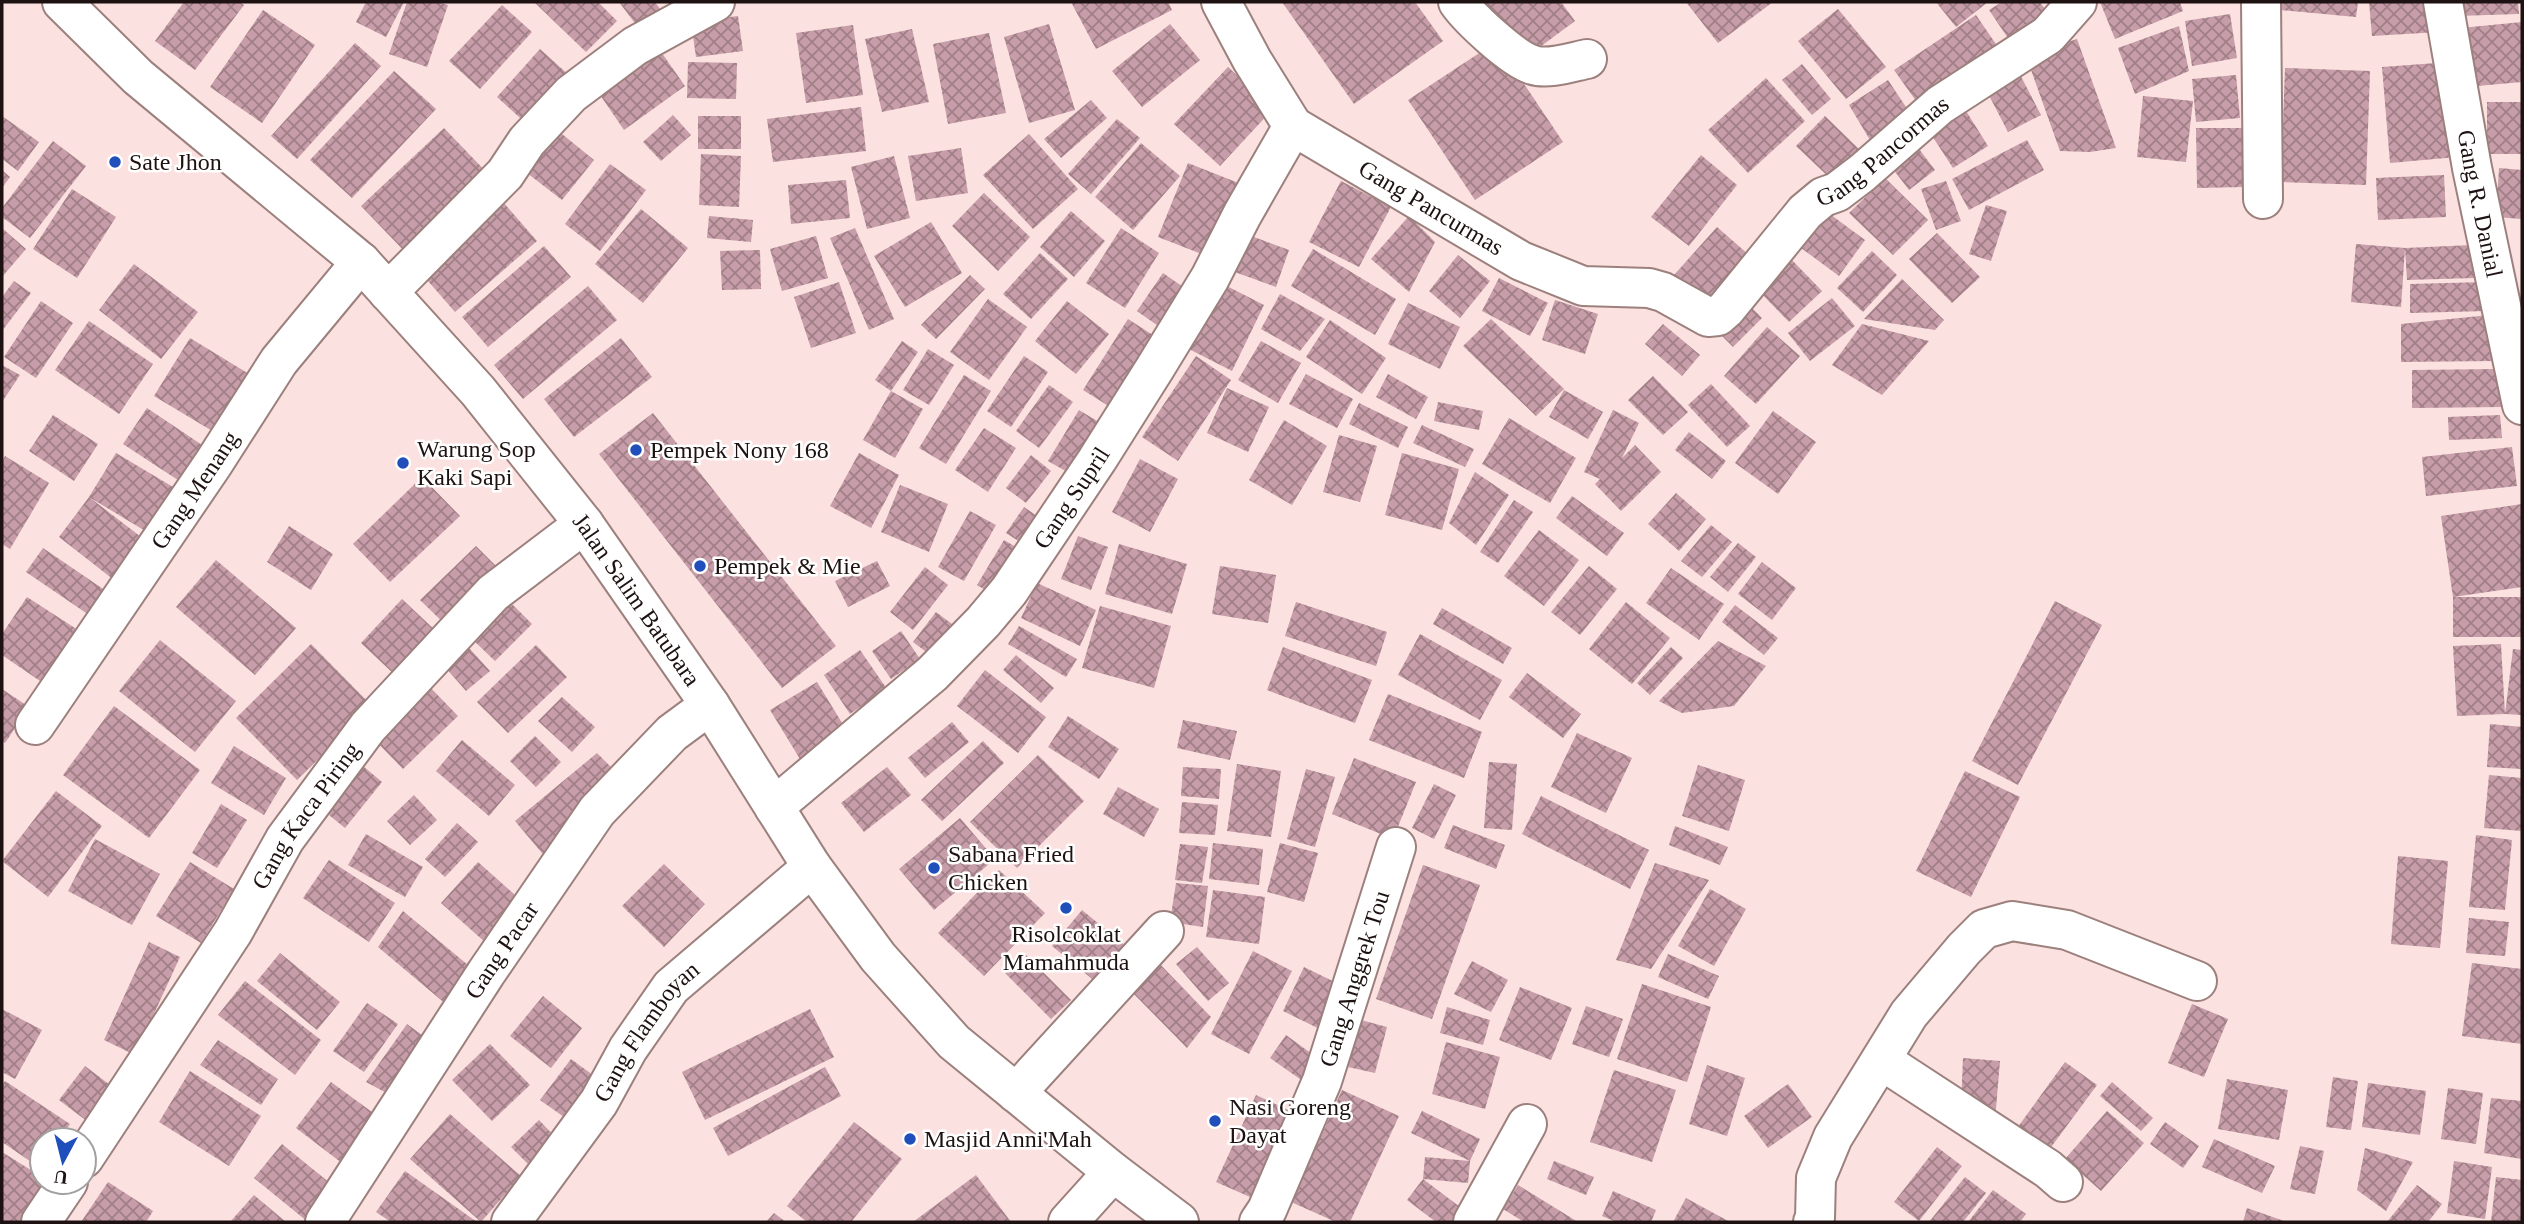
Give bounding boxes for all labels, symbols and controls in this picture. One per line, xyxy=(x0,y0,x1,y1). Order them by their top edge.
street label: Gang Pancormas xyxy=(1813,90,1953,211)
street label: Gang R. Danial xyxy=(2453,128,2508,280)
place label: Sate Jhon xyxy=(129,149,222,175)
marker: Sate Jhon xyxy=(107,154,123,170)
street label: Gang Pancurmas xyxy=(1354,155,1508,261)
street label: Gang Menang xyxy=(146,426,244,554)
place label: Warung Sop Kaki Sapi xyxy=(417,436,536,490)
place label: Pempek Nony 168 xyxy=(650,437,829,463)
marker: Pempek Nony 168 xyxy=(628,442,644,458)
street label: Gang Supril xyxy=(1028,442,1115,554)
marker: Warung Sop Kaki Sapi xyxy=(395,455,411,471)
street label: Jalan Salim Batubara xyxy=(568,508,706,691)
place label: Pempek & Mie xyxy=(714,553,861,579)
marker: Pempek & Mie xyxy=(692,558,708,574)
street label: Gang Kaca Piring xyxy=(247,737,365,894)
place label: Sabana Fried Chicken xyxy=(948,841,1074,895)
marker: Sabana Fried Chicken xyxy=(926,860,942,876)
street label: Gang Anggrek Tou xyxy=(1314,887,1394,1070)
street label: Gang Pacar xyxy=(460,897,544,1004)
marker: Risolcoklat Mamahmuda xyxy=(1058,900,1074,916)
place label: Risolcoklat Mamahmuda xyxy=(1003,921,1130,975)
street label: Gang Flamboyan xyxy=(589,956,704,1106)
place label: Nasi Goreng Dayat xyxy=(1229,1094,1351,1148)
marker: Nasi Goreng Dayat xyxy=(1207,1113,1223,1129)
north arrow xyxy=(28,1126,98,1196)
place label: Masjid Anni'Mah xyxy=(924,1126,1092,1152)
marker: Masjid Anni'Mah xyxy=(902,1131,918,1147)
text: U xyxy=(53,1166,69,1189)

